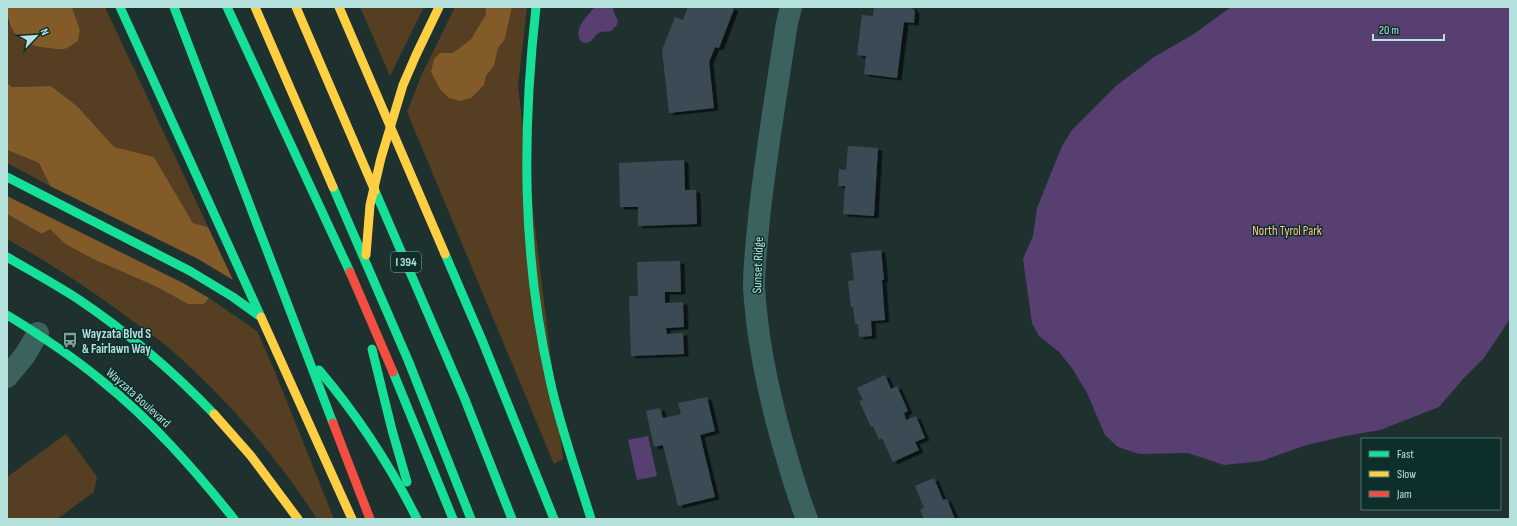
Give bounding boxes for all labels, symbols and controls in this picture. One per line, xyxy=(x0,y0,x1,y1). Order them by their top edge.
north arrow xyxy=(16,16,56,56)
scale bar xyxy=(1373,16,1444,42)
text: 20 m xyxy=(1379,23,1399,38)
text: N xyxy=(37,27,52,38)
park label: North Tyrol Park xyxy=(1252,223,1322,239)
street label: Sunset Ridge xyxy=(749,236,767,294)
road number: I 394 xyxy=(391,252,421,272)
place label: Wayzata Blvd S & Fairlawn Way xyxy=(82,326,151,357)
bus stop icon: Wayzata Blvd S & Fairlawn Way xyxy=(61,331,79,349)
street label: Wayzata Boulevard xyxy=(103,364,174,431)
legend xyxy=(1361,438,1501,510)
text: Fast xyxy=(1397,447,1414,462)
text: Slow xyxy=(1397,467,1416,482)
text: Jam xyxy=(1396,487,1412,502)

